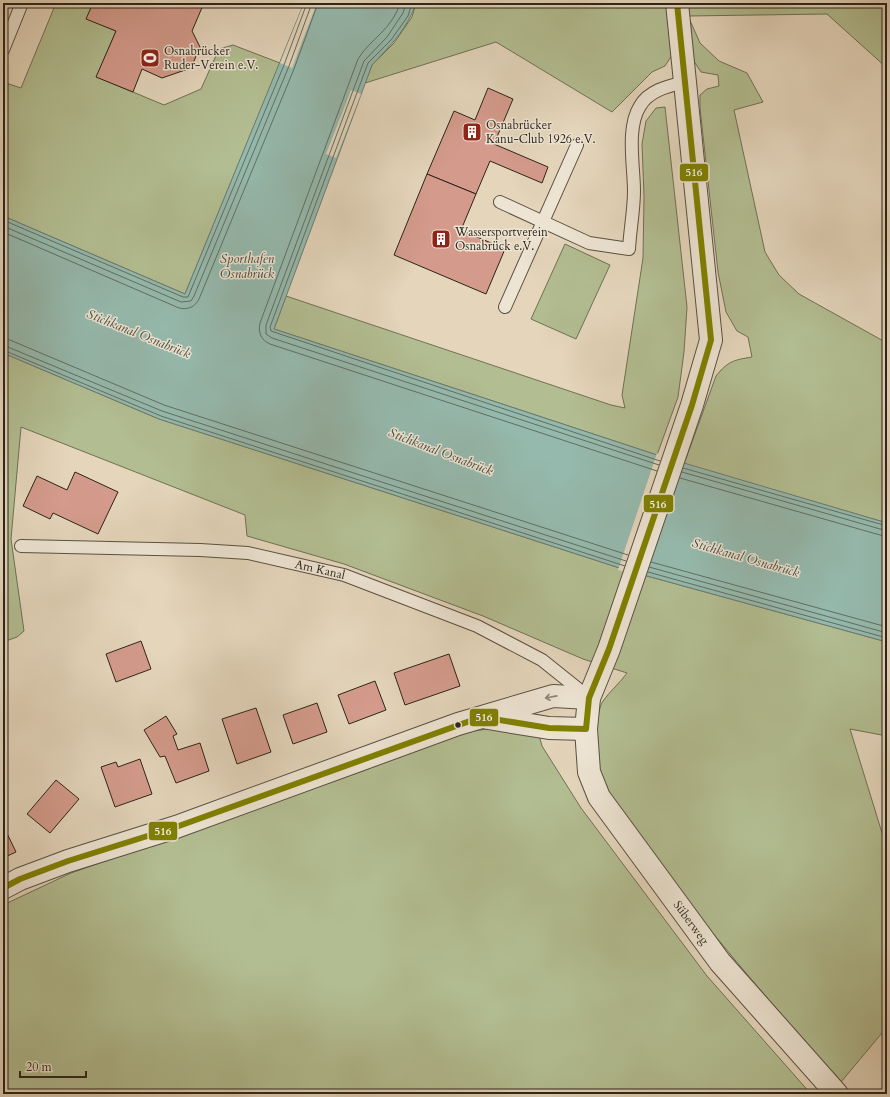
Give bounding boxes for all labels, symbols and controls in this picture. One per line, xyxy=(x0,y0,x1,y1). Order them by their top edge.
place label: Osnabrücker Ruder-Verein e.V. xyxy=(164,43,258,73)
sports icon: Osnabrücker Ruder-Verein e.V. xyxy=(139,47,161,69)
place label: Osnabrücker Kanu-Club 1926 e.V. xyxy=(486,117,596,147)
building icon: Osnabrücker Kanu-Club 1926 e.V. xyxy=(461,121,483,143)
line badge: 516 xyxy=(679,163,709,182)
text: 516 xyxy=(686,165,703,180)
place label: Wassersportverein Osnabrück e.V. xyxy=(454,224,548,254)
building icon: Wassersportverein Osnabrück e.V. xyxy=(430,228,452,250)
water label: Sporthafen Osnabrück xyxy=(220,250,275,283)
water label: Stichkanal Osnabrück xyxy=(84,305,194,363)
water label: Stichkanal Osnabrück xyxy=(386,424,496,480)
line badge: 516 xyxy=(643,494,674,513)
text: 516 xyxy=(650,497,667,512)
water label: Stichkanal Osnabrück xyxy=(690,534,802,582)
street label: Am Kanal xyxy=(293,556,347,583)
one-way arrow xyxy=(544,693,557,701)
line badge: 516 xyxy=(469,708,499,727)
text: 516 xyxy=(476,710,493,725)
unlabelled marker xyxy=(453,720,463,730)
line badge: 516 xyxy=(148,821,178,841)
text: 516 xyxy=(155,824,172,839)
street label: Süberweg xyxy=(670,897,713,948)
scale bar xyxy=(20,1053,86,1079)
text: 20 m xyxy=(26,1059,53,1075)

